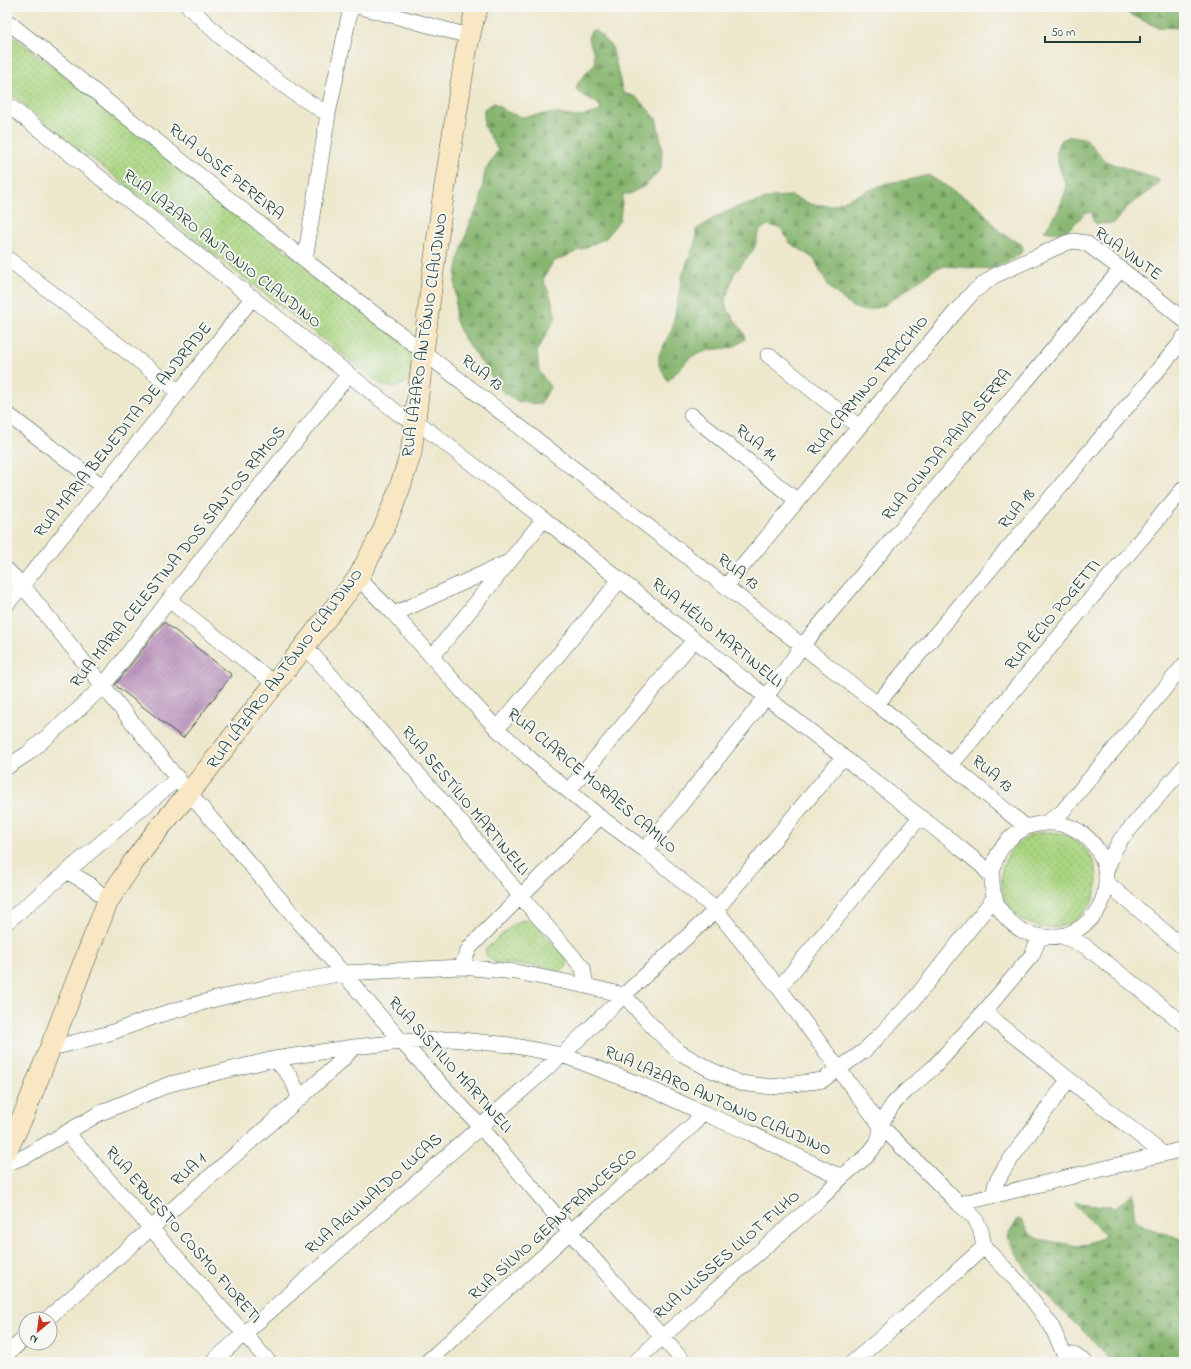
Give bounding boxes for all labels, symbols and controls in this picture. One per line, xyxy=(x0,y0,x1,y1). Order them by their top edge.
scale bar xyxy=(1045,18,1140,44)
text: 50 m xyxy=(1051,24,1075,42)
street label: RUA JOSÉ PEREIRA xyxy=(163,117,289,227)
street label: RUA LAZARO ANTONIO CLAUDINO xyxy=(117,163,327,335)
street label: RUA LÁZARO ANTÔNIO CLAUDINO xyxy=(395,211,455,459)
street label: RUA VINTE xyxy=(1089,221,1167,287)
street label: RUA CARMINO TRACCHIO xyxy=(801,310,935,462)
street label: RUA MARIA BENEDITA DE ANDRADE xyxy=(28,317,218,543)
street label: RUA 13 xyxy=(456,349,508,397)
street label: RUA OLINDA PAIVA SERRA xyxy=(876,364,1018,526)
street label: RUA 14 xyxy=(730,418,782,468)
street label: RUA MARIA CELESTINA DOS SANTOS RAMOS xyxy=(64,421,292,693)
street label: RUA 18 xyxy=(992,483,1042,535)
street label: RUA 13 xyxy=(712,548,764,596)
street label: RUA ÉCIO POGETTI xyxy=(999,554,1107,676)
street label: RUA LÁZARO ANTÔNIO CLAUDINO xyxy=(201,563,369,775)
street label: RUA HÉLIO MARTINELLI xyxy=(646,572,788,694)
street label: RUA CLARICE MORAES CAMILO xyxy=(501,702,683,860)
street label: RUA SESTÍLIO MARTINELLI xyxy=(395,721,535,881)
street label: RUA 13 xyxy=(966,749,1018,799)
street label: RUA SISTILIO MARTINELI xyxy=(382,991,518,1139)
street label: RUA LAZARO ANTONIO CLAUDINO xyxy=(600,1039,836,1163)
street label: RUA AGUINALDO LUCAS xyxy=(300,1127,448,1261)
street label: RUA ERNESTO COSMO FIORETI xyxy=(99,1141,267,1329)
street label: RUA SÍLVIO GEANFRANCESCO xyxy=(463,1141,643,1307)
street label: RUA 1 xyxy=(166,1147,213,1193)
street label: RUA ULISSES LILOT FILHO xyxy=(648,1184,806,1326)
north arrow xyxy=(18,1311,58,1351)
text: N xyxy=(27,1330,41,1348)

